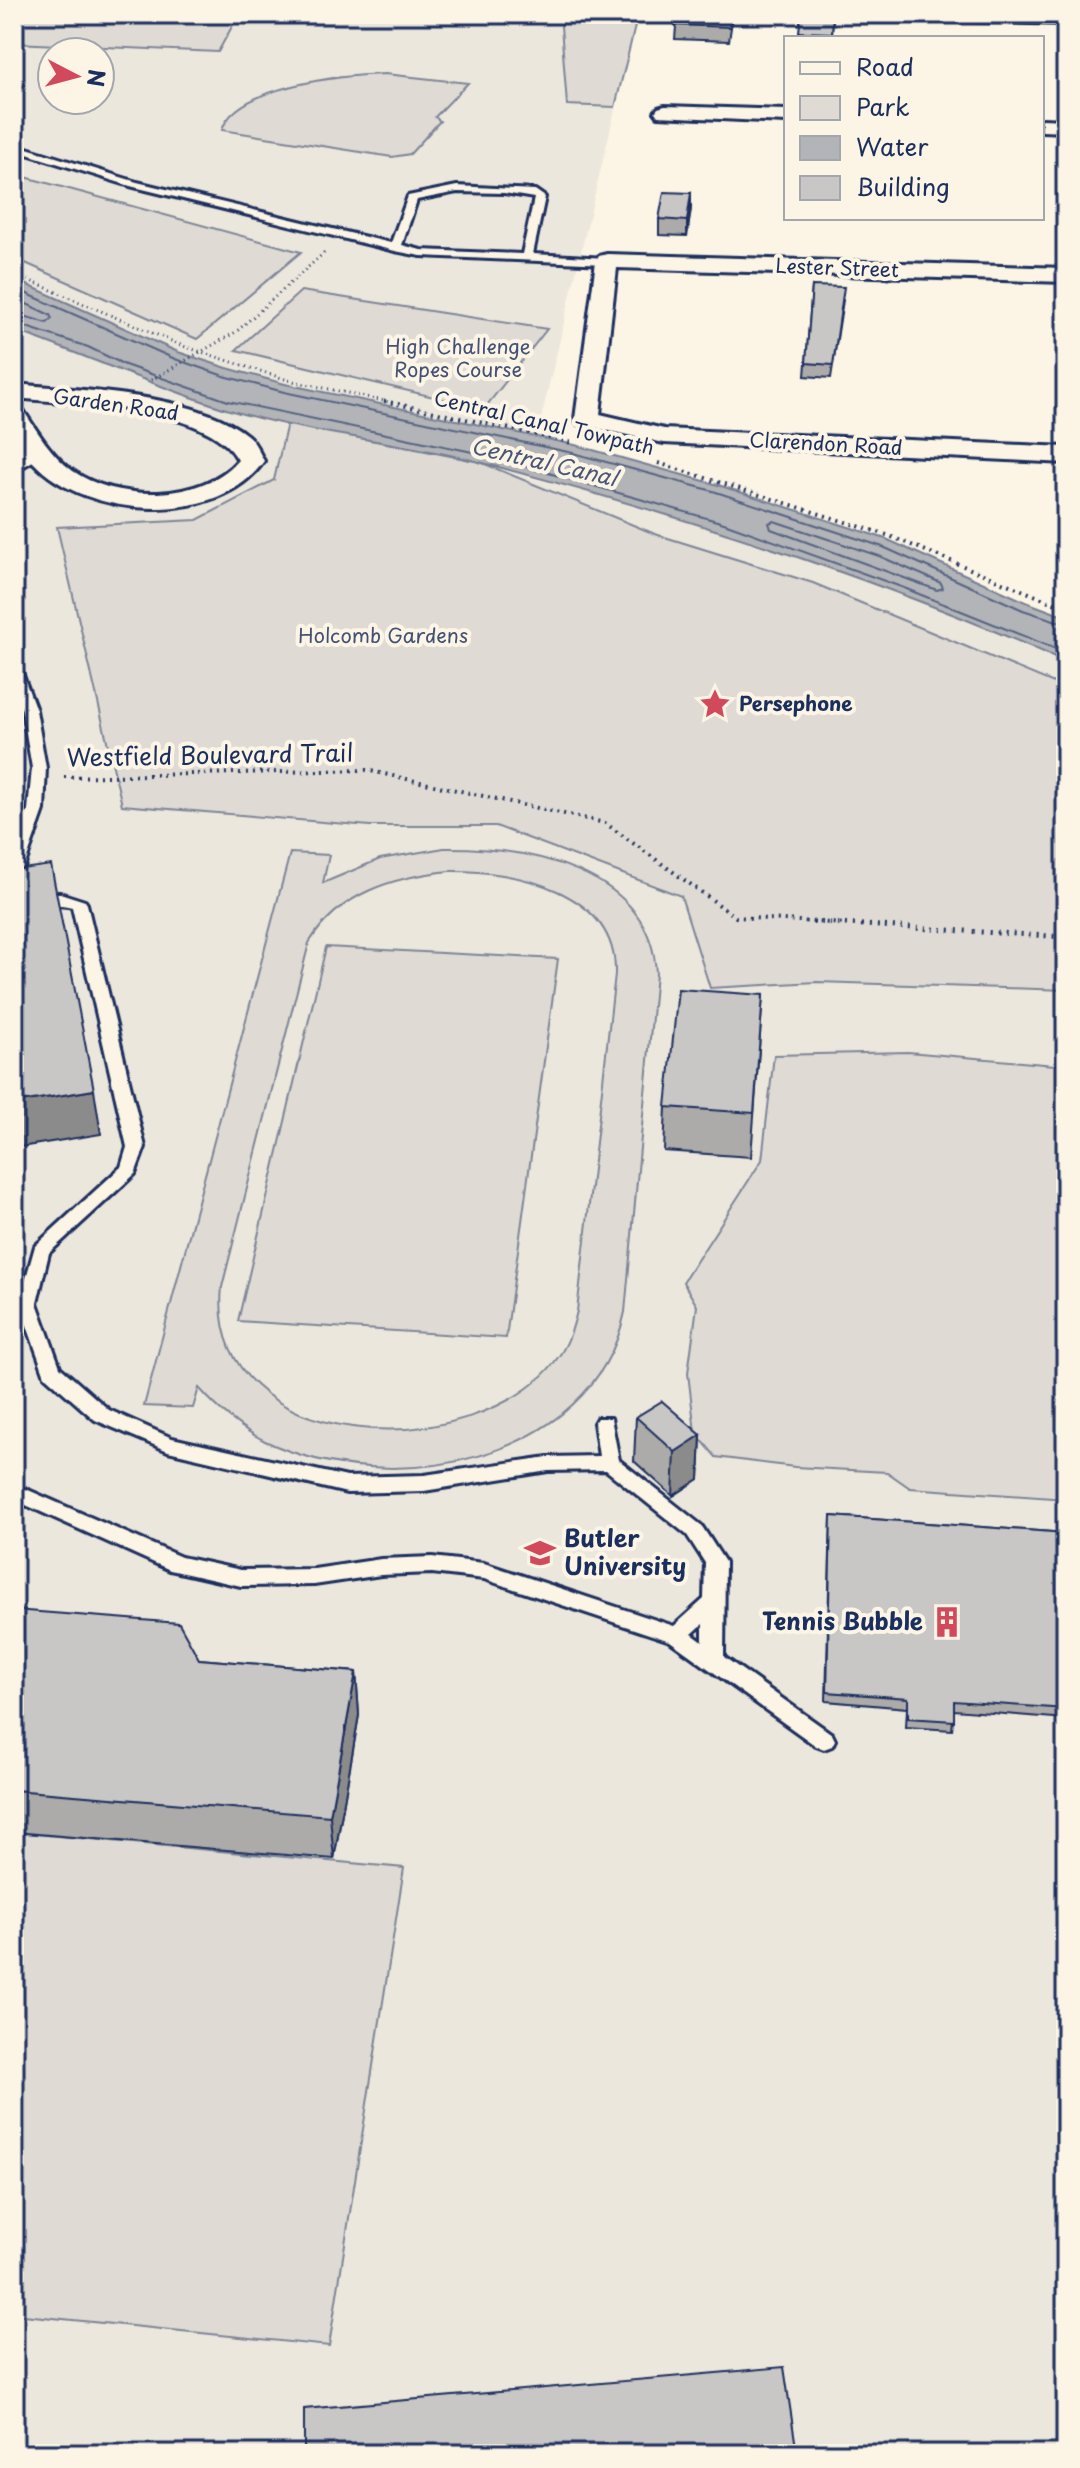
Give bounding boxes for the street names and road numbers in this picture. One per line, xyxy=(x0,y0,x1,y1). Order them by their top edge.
street label: Lester Street xyxy=(775,250,900,284)
street label: Garden Road xyxy=(51,380,181,428)
street label: Central Canal Towpath xyxy=(431,386,657,460)
street label: Clarendon Road xyxy=(749,424,903,462)
street label: Westfield Boulevard Trail xyxy=(66,733,354,775)

